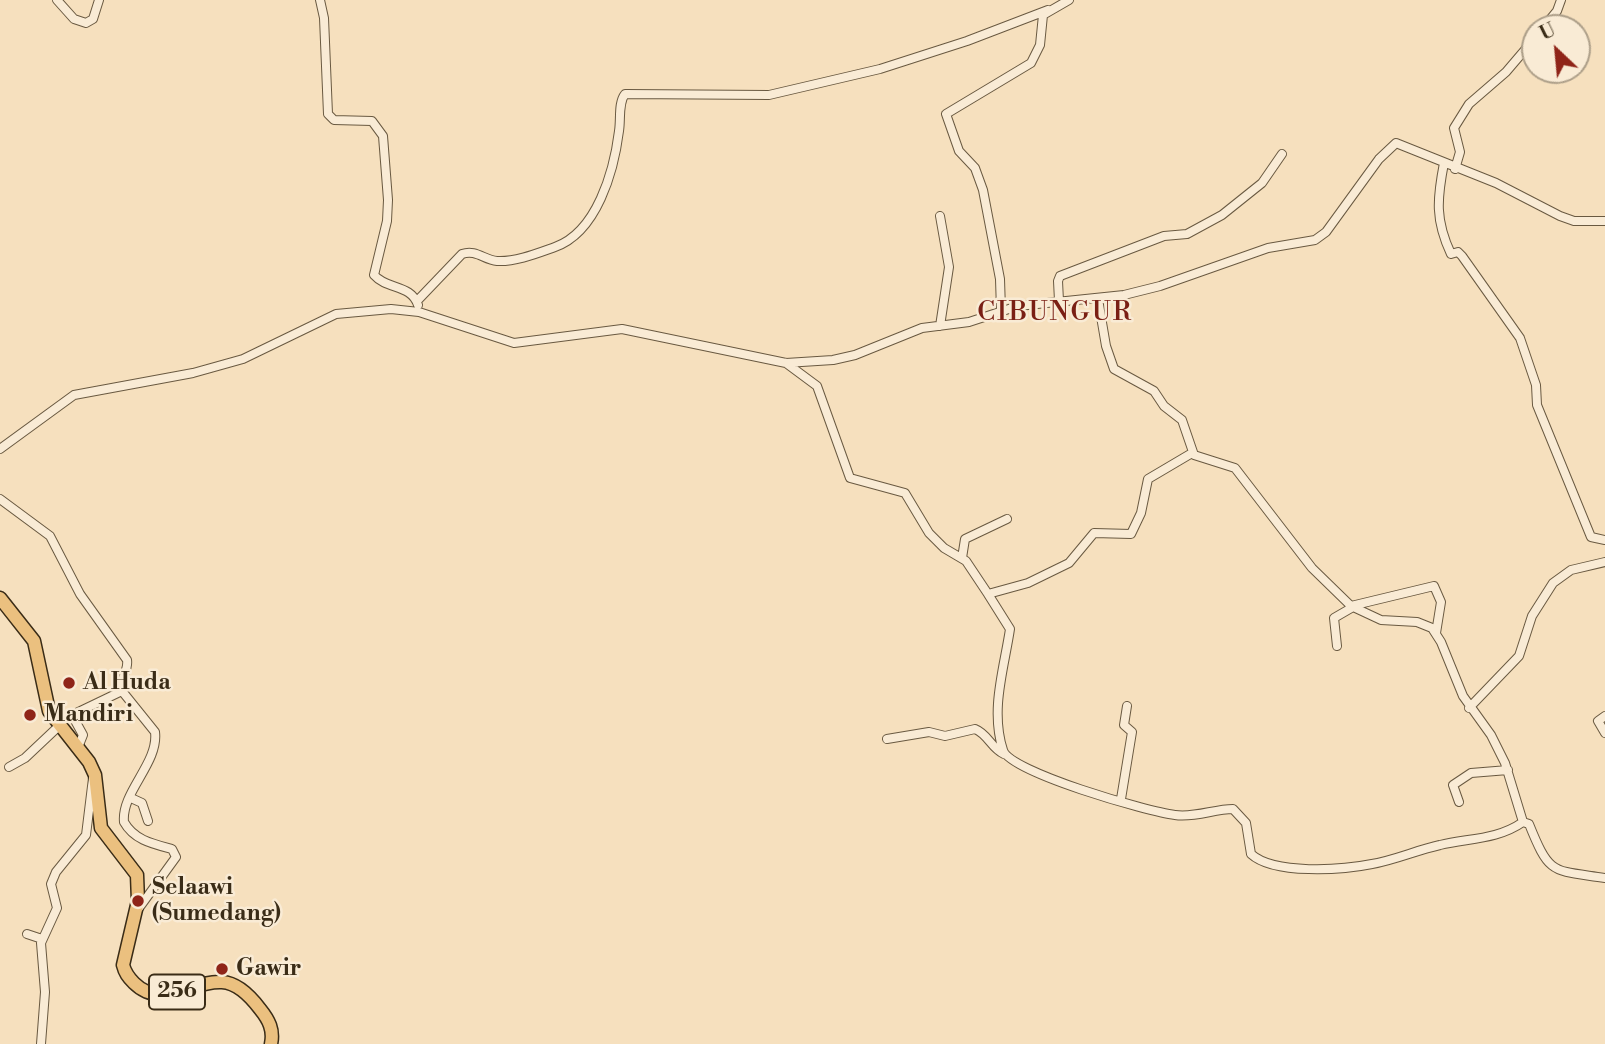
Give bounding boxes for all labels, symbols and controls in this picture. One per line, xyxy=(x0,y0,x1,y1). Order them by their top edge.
north arrow xyxy=(1521,14,1591,84)
text: U xyxy=(1536,18,1560,46)
district label: CIBUNGUR xyxy=(978,298,1132,330)
place label: Al Huda xyxy=(83,669,171,697)
marker: Al Huda xyxy=(61,675,77,691)
place label: Mandiri xyxy=(44,701,133,729)
marker: Mandiri xyxy=(22,707,38,723)
place label: Selaawi (Sumedang) xyxy=(152,874,281,928)
marker: Selaawi (Sumedang) xyxy=(130,893,146,909)
place label: Gawir xyxy=(236,955,301,983)
marker: Gawir xyxy=(214,961,230,977)
road number: 256 xyxy=(149,974,205,1010)

